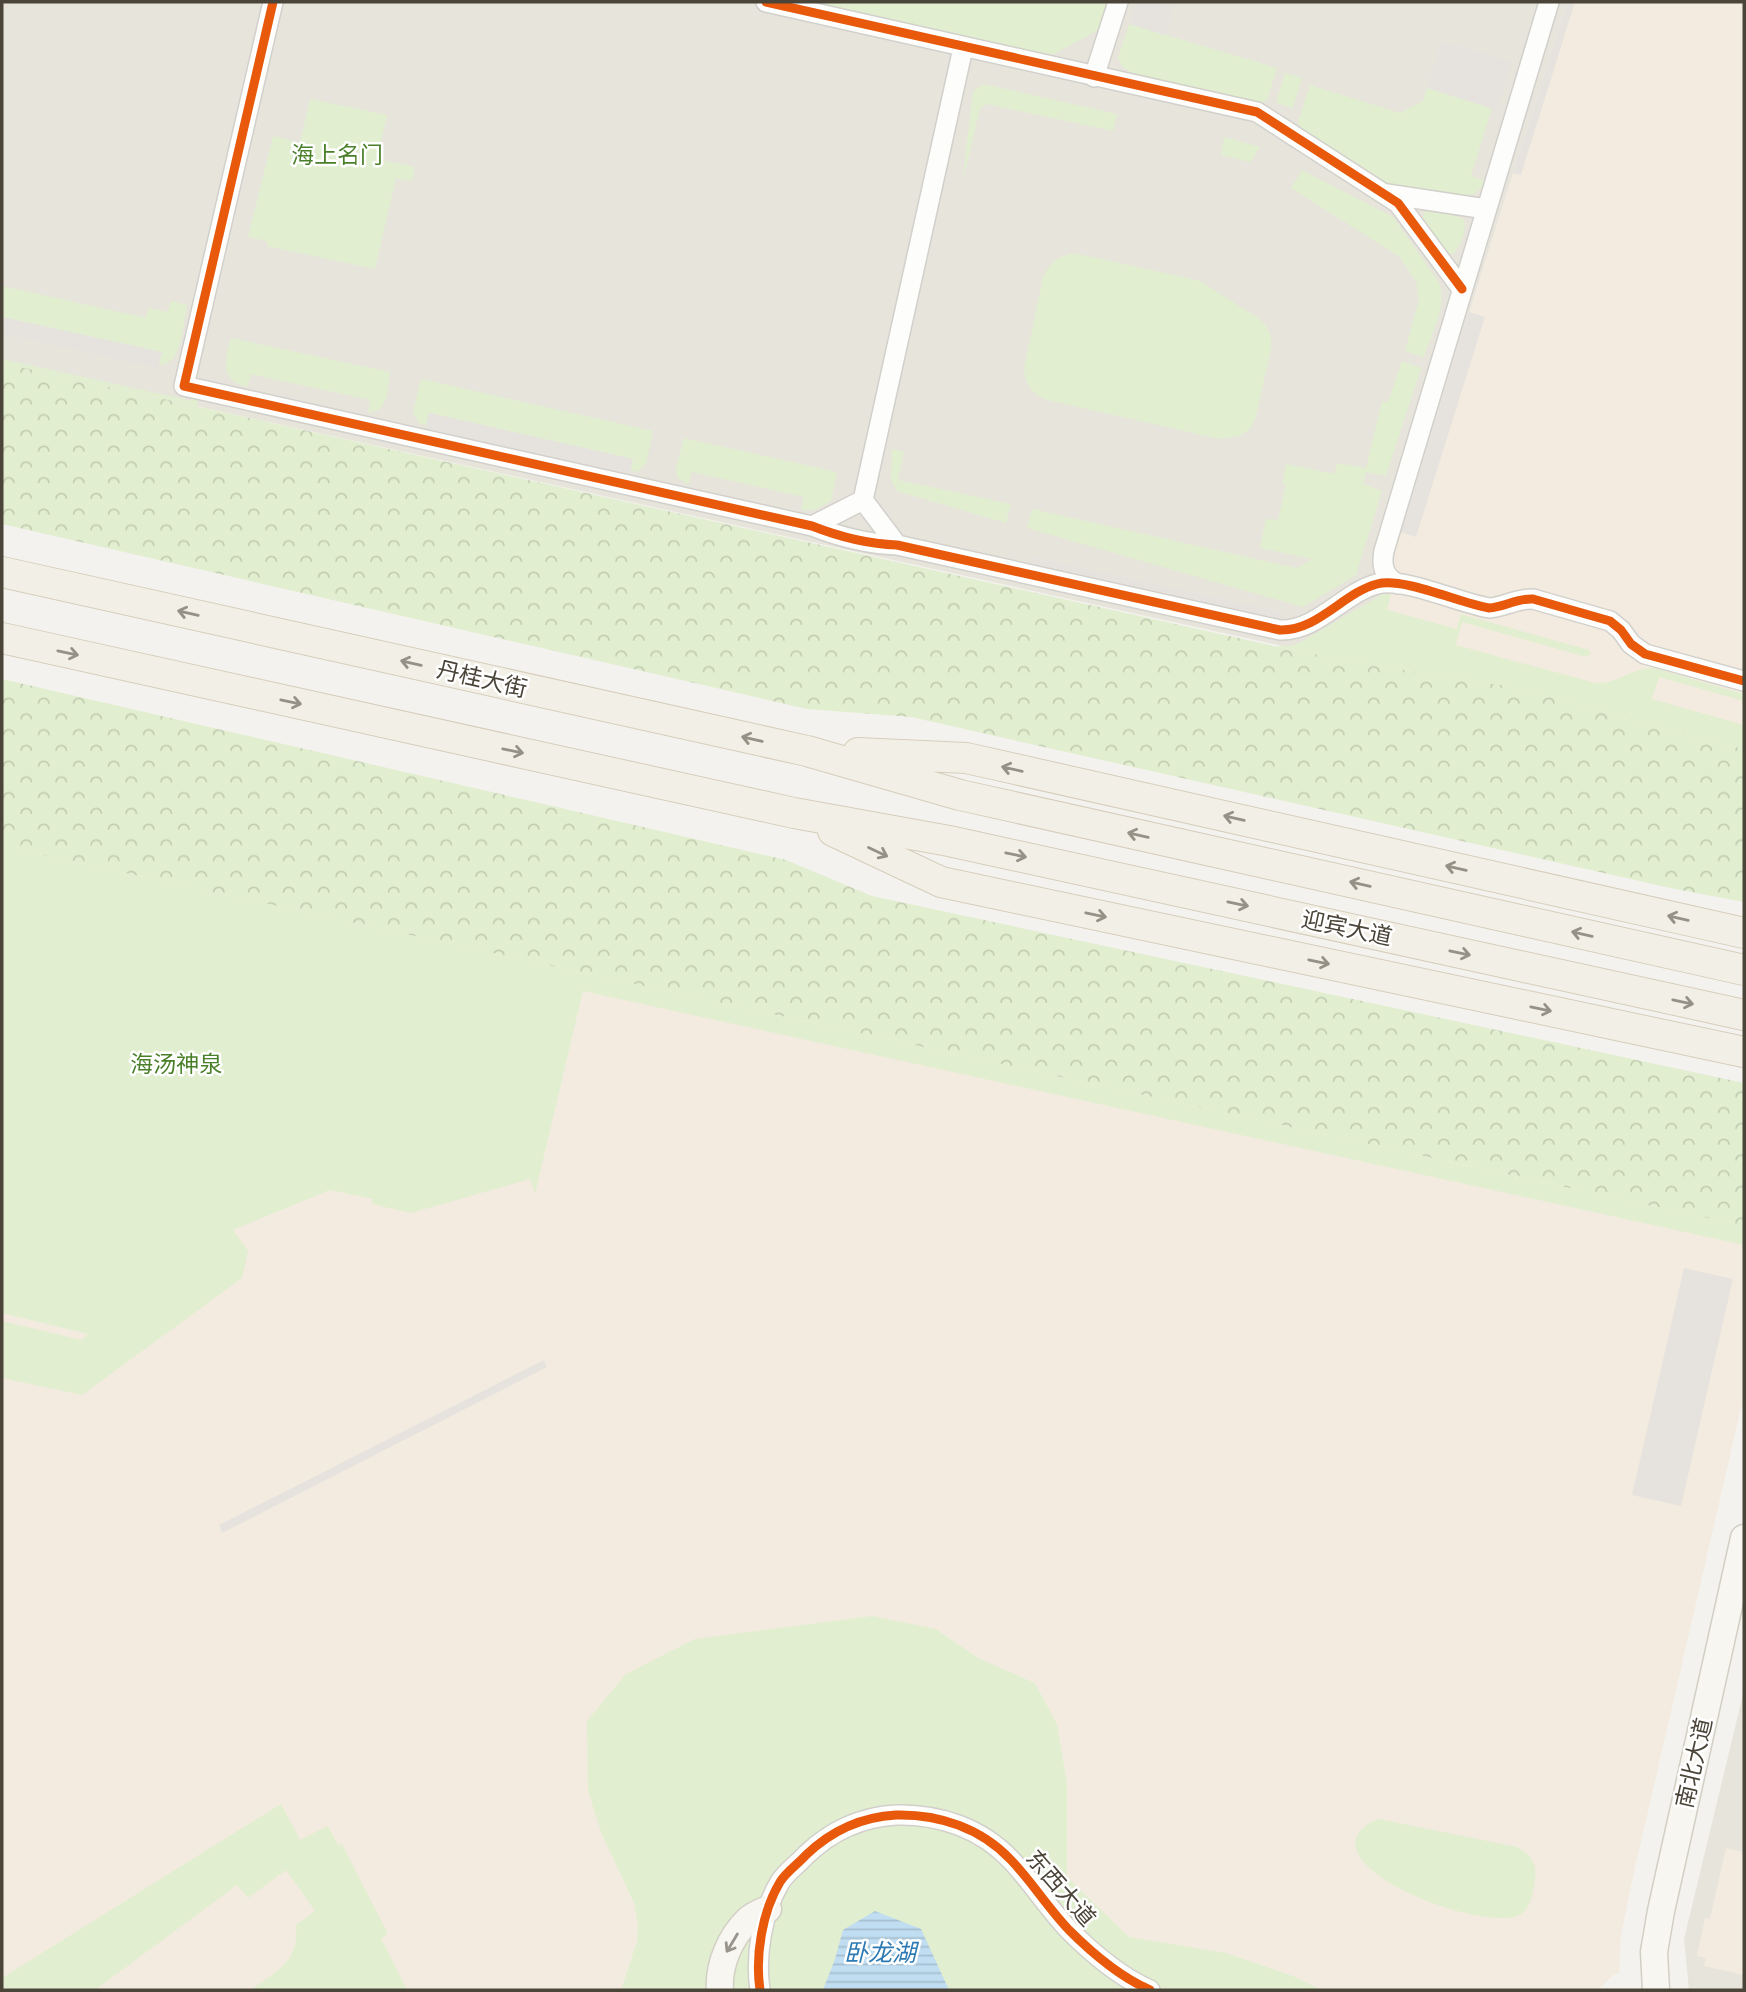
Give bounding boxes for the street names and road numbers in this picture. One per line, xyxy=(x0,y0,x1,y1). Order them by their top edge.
street label: 丹桂大街 xyxy=(434,656,530,702)
street label: 迎宾大道 xyxy=(1299,906,1395,950)
street label: 南北大道 xyxy=(1671,1715,1717,1811)
street label: 东西大道 xyxy=(1021,1845,1101,1931)

